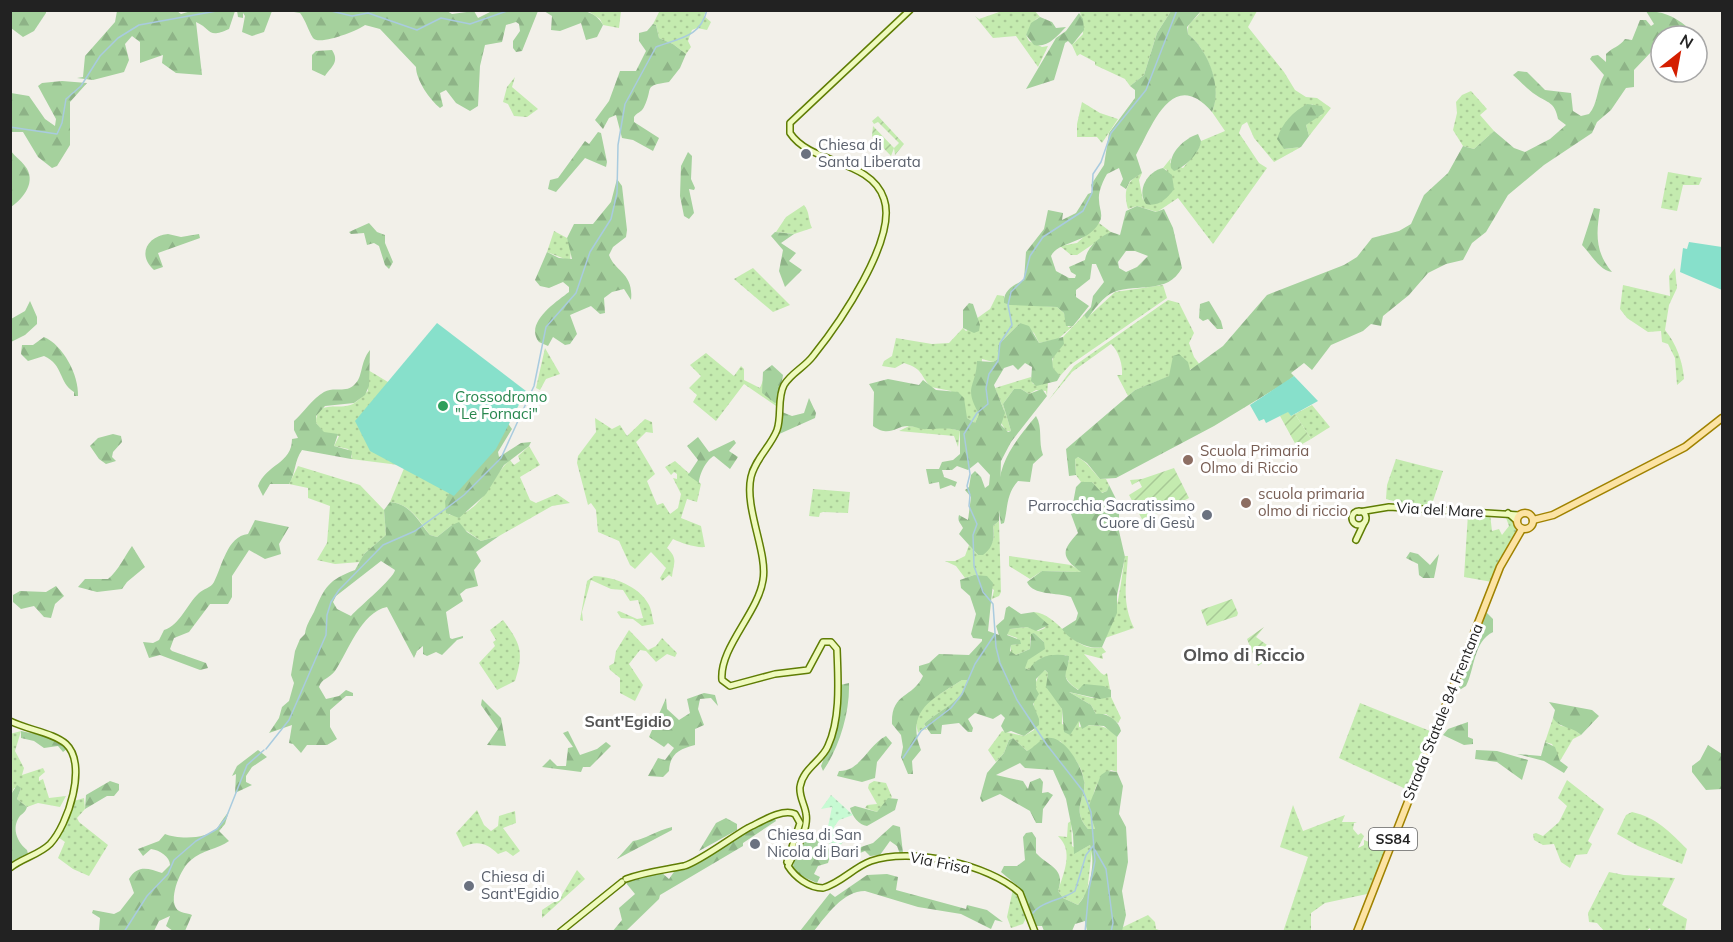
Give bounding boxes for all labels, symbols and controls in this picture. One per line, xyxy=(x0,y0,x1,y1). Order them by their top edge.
north arrow xyxy=(1649,24,1709,84)
text: N xyxy=(1676,29,1697,53)
place label: Chiesa di Santa Liberata xyxy=(818,135,921,171)
marker: Chiesa di Santa Liberata xyxy=(799,147,813,161)
place label: Crossodromo "Le Fornaci" xyxy=(455,387,547,423)
marker: Crossodromo "Le Fornaci" xyxy=(436,399,450,413)
place label: Scuola Primaria Olmo di Riccio xyxy=(1200,441,1309,477)
marker: Scuola Primaria Olmo di Riccio xyxy=(1181,453,1195,467)
place label: scuola primaria olmo di riccio xyxy=(1258,484,1365,520)
place label: Parrocchia Sacratissimo Cuore di Gesù xyxy=(1028,496,1195,532)
marker: scuola primaria olmo di riccio xyxy=(1239,496,1253,510)
street label: Via del Mare xyxy=(1396,498,1484,521)
marker: Parrocchia Sacratissimo Cuore di Gesù xyxy=(1200,508,1214,522)
street label: Strada Statale 84 Frentana xyxy=(1398,621,1487,803)
district label: Olmo di Riccio xyxy=(1183,643,1305,666)
district label: Sant'Egidio xyxy=(584,711,672,731)
place label: Chiesa di San Nicola di Bari xyxy=(767,825,862,861)
road number: SS84 xyxy=(1369,828,1417,850)
marker: Chiesa di San Nicola di Bari xyxy=(748,837,762,851)
street label: Via Frisa xyxy=(908,847,972,878)
place label: Chiesa di Sant'Egidio xyxy=(481,867,559,903)
marker: Chiesa di Sant'Egidio xyxy=(462,879,476,893)

